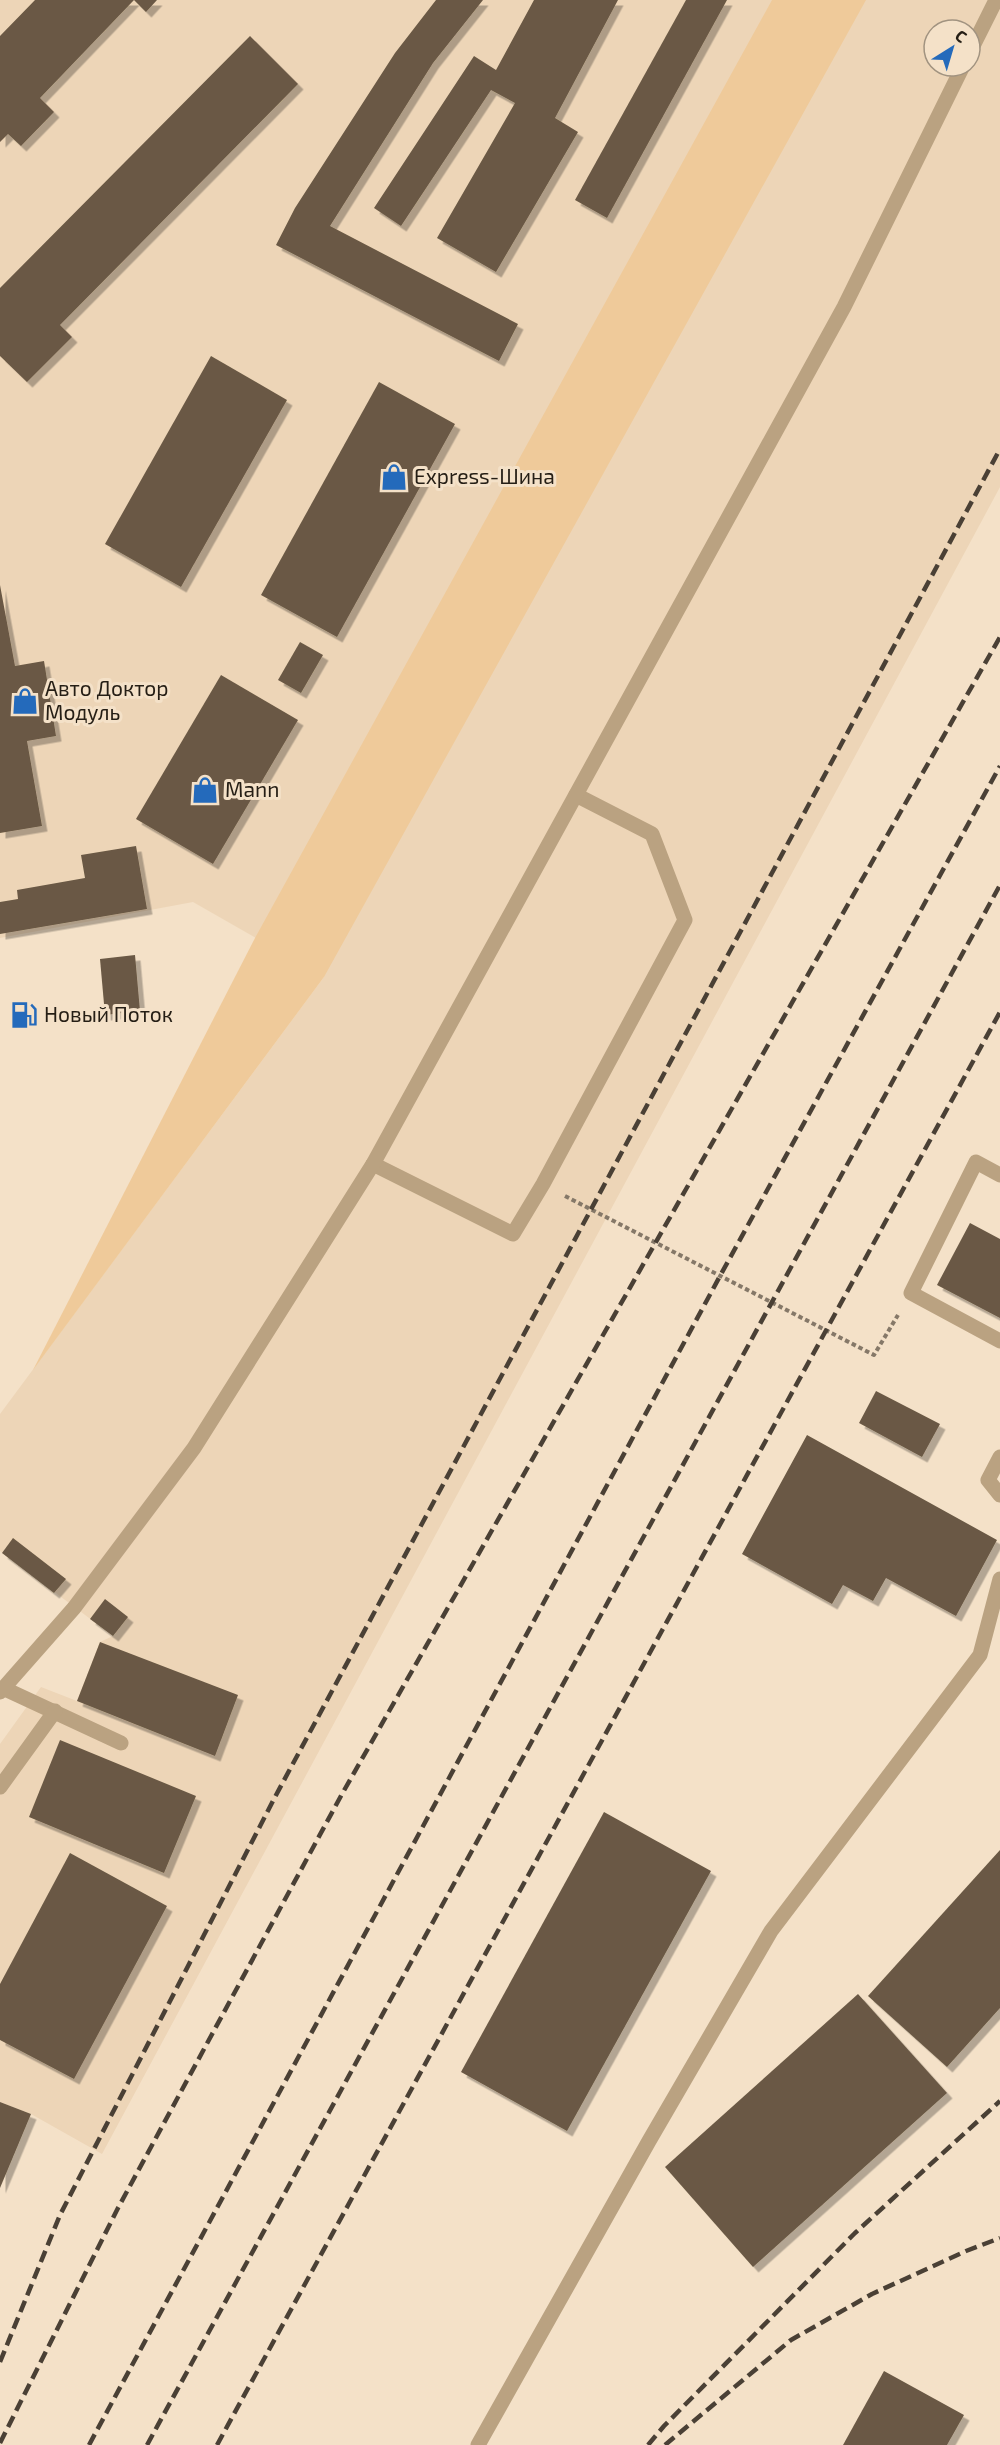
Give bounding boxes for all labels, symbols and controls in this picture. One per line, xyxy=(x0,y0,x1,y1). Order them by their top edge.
north arrow xyxy=(922,18,982,78)
text: С xyxy=(952,25,971,46)
shop icon: Express-Шина xyxy=(379,462,409,492)
place label: Express-Шина xyxy=(414,463,555,488)
place label: Авто Доктор Модуль xyxy=(45,675,169,725)
shop icon: Авто Доктор Модуль xyxy=(10,686,40,716)
shop icon: Mann xyxy=(190,775,220,805)
place label: Mann xyxy=(225,776,279,801)
fuel station icon: Новый Поток xyxy=(9,1000,39,1030)
place label: Новый Поток xyxy=(44,1001,173,1026)

